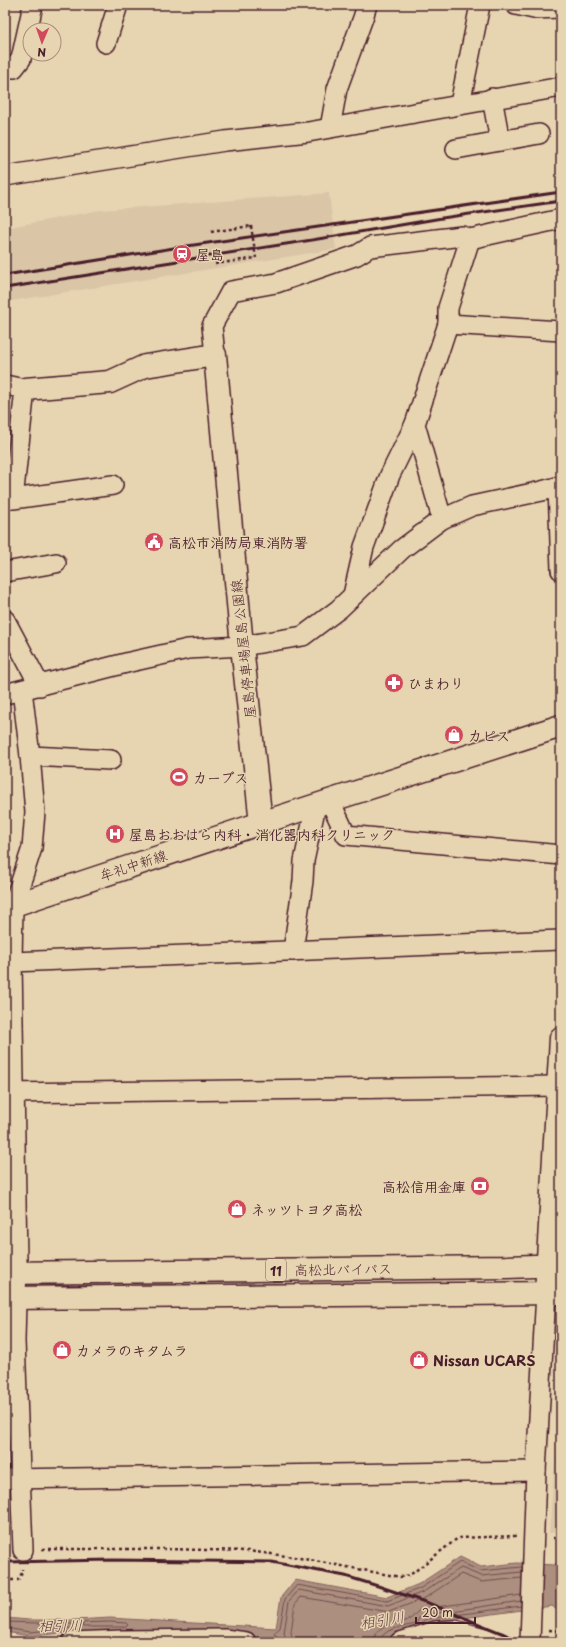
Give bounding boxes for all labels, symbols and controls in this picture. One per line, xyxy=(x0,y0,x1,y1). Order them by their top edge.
north arrow xyxy=(22,22,62,62)
text: N xyxy=(37,44,46,61)
station icon: 屋島 xyxy=(171,243,193,265)
place label: 屋島 xyxy=(196,244,224,265)
public building icon: 高松市消防局東消防署 xyxy=(143,531,165,553)
place label: 高松市消防局東消防署 xyxy=(168,532,308,553)
street label: 屋島停車場屋島公園線 xyxy=(225,578,261,720)
pharmacy icon: ひまわり xyxy=(383,672,405,694)
place label: ひまわり xyxy=(408,673,464,694)
shop icon: カピス xyxy=(443,724,465,746)
place label: カピス xyxy=(468,725,510,746)
sports icon: カーブス xyxy=(168,766,190,788)
place label: カーブス xyxy=(193,767,248,788)
hospital icon: 屋島おおはら内科・消化器内科クリニック xyxy=(104,823,126,845)
place label: 屋島おおはら内科・消化器内科クリニック xyxy=(129,824,395,845)
street label: 牟礼中新線 xyxy=(96,844,170,886)
bank icon: 高松信用金庫 xyxy=(469,1175,491,1197)
place label: 高松信用金庫 xyxy=(382,1176,466,1197)
shop icon: ネッツトヨタ高松 xyxy=(226,1198,248,1220)
place label: ネッツトヨタ高松 xyxy=(251,1199,362,1220)
street label: 高松北バイパス xyxy=(294,1258,392,1280)
road number: 11 xyxy=(266,1259,286,1281)
shop icon: カメラのキタムラ xyxy=(51,1339,73,1361)
place label: カメラのキタムラ xyxy=(76,1340,188,1361)
shop icon: Nissan UCARS xyxy=(408,1349,430,1371)
place label: Nissan UCARS xyxy=(433,1350,535,1371)
scale bar xyxy=(416,1599,475,1625)
text: 20 m xyxy=(422,1603,453,1621)
water label: 相引川 xyxy=(358,1604,406,1634)
water label: 相引川 xyxy=(37,1613,83,1636)

